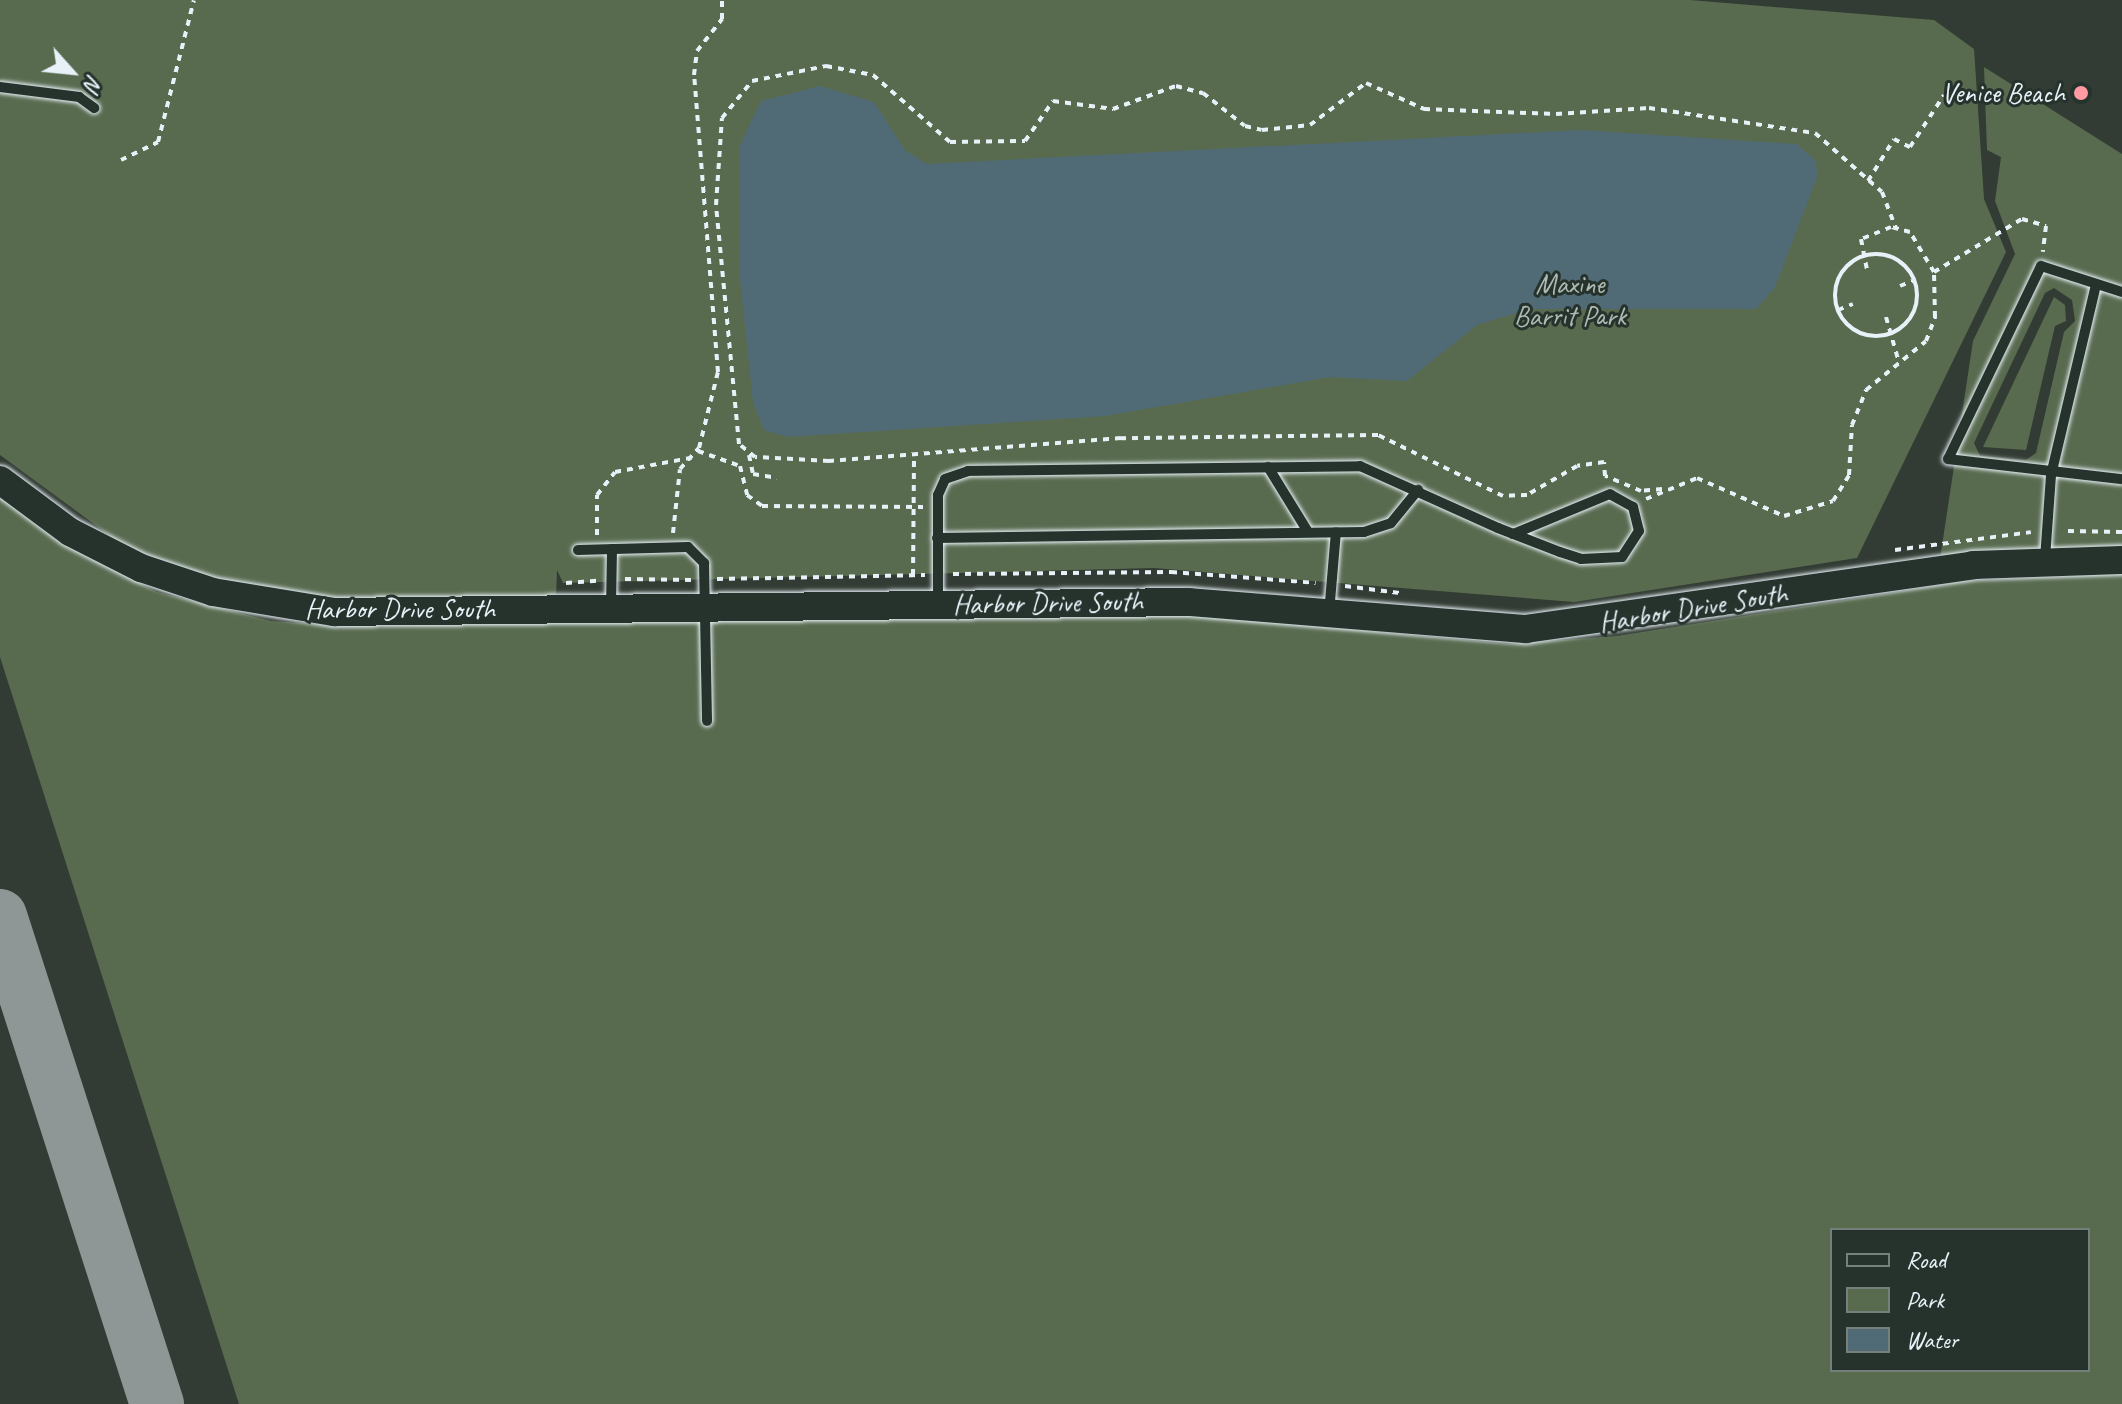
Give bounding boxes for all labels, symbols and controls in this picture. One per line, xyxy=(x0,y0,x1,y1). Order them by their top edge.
north arrow xyxy=(32,32,112,112)
text: N xyxy=(78,70,109,95)
place label: Venice Beach xyxy=(1942,76,2065,110)
marker: Venice Beach xyxy=(2072,84,2090,102)
park label: Maxine Barrit Park xyxy=(1514,267,1626,333)
street label: Harbor Drive South xyxy=(1597,577,1789,639)
street label: Harbor Drive South xyxy=(953,585,1143,621)
street label: Harbor Drive South xyxy=(305,592,495,626)
legend xyxy=(1830,1228,2090,1372)
text: Road xyxy=(1906,1245,1946,1275)
text: Park xyxy=(1906,1285,1944,1315)
text: Water xyxy=(1906,1325,1958,1355)

